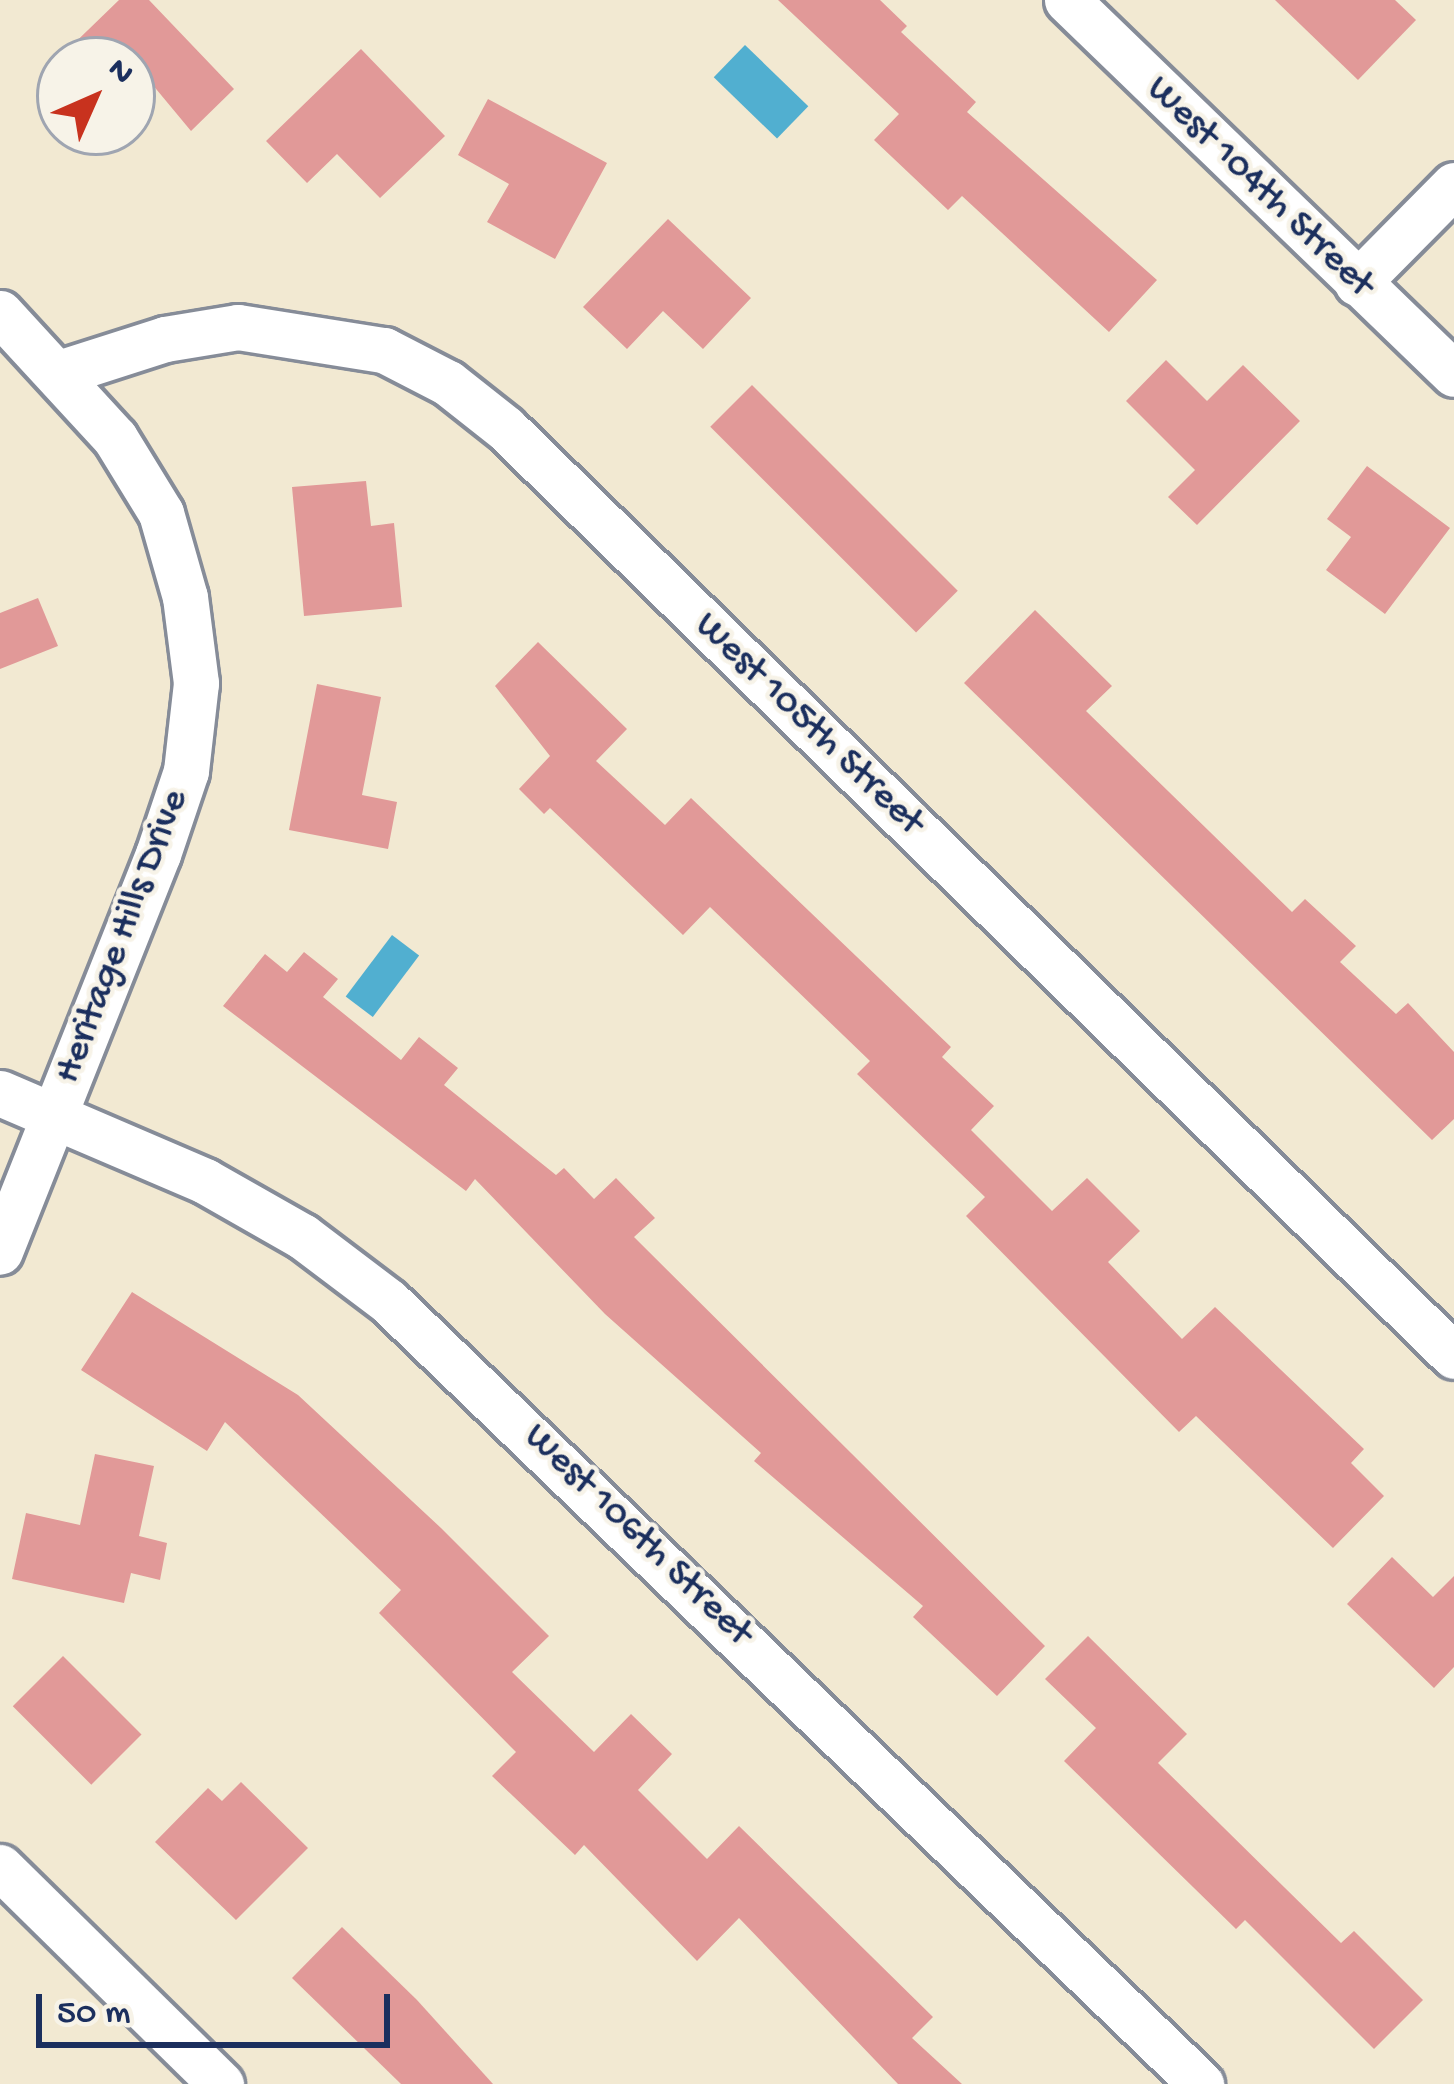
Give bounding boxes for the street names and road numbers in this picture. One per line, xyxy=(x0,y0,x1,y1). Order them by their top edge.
street label: West 104th Street xyxy=(1135,67,1383,309)
street label: West 105th Street xyxy=(683,604,933,846)
street label: Heritage Hills Drive xyxy=(46,784,200,1090)
street label: West 106th Street xyxy=(513,1415,761,1657)

